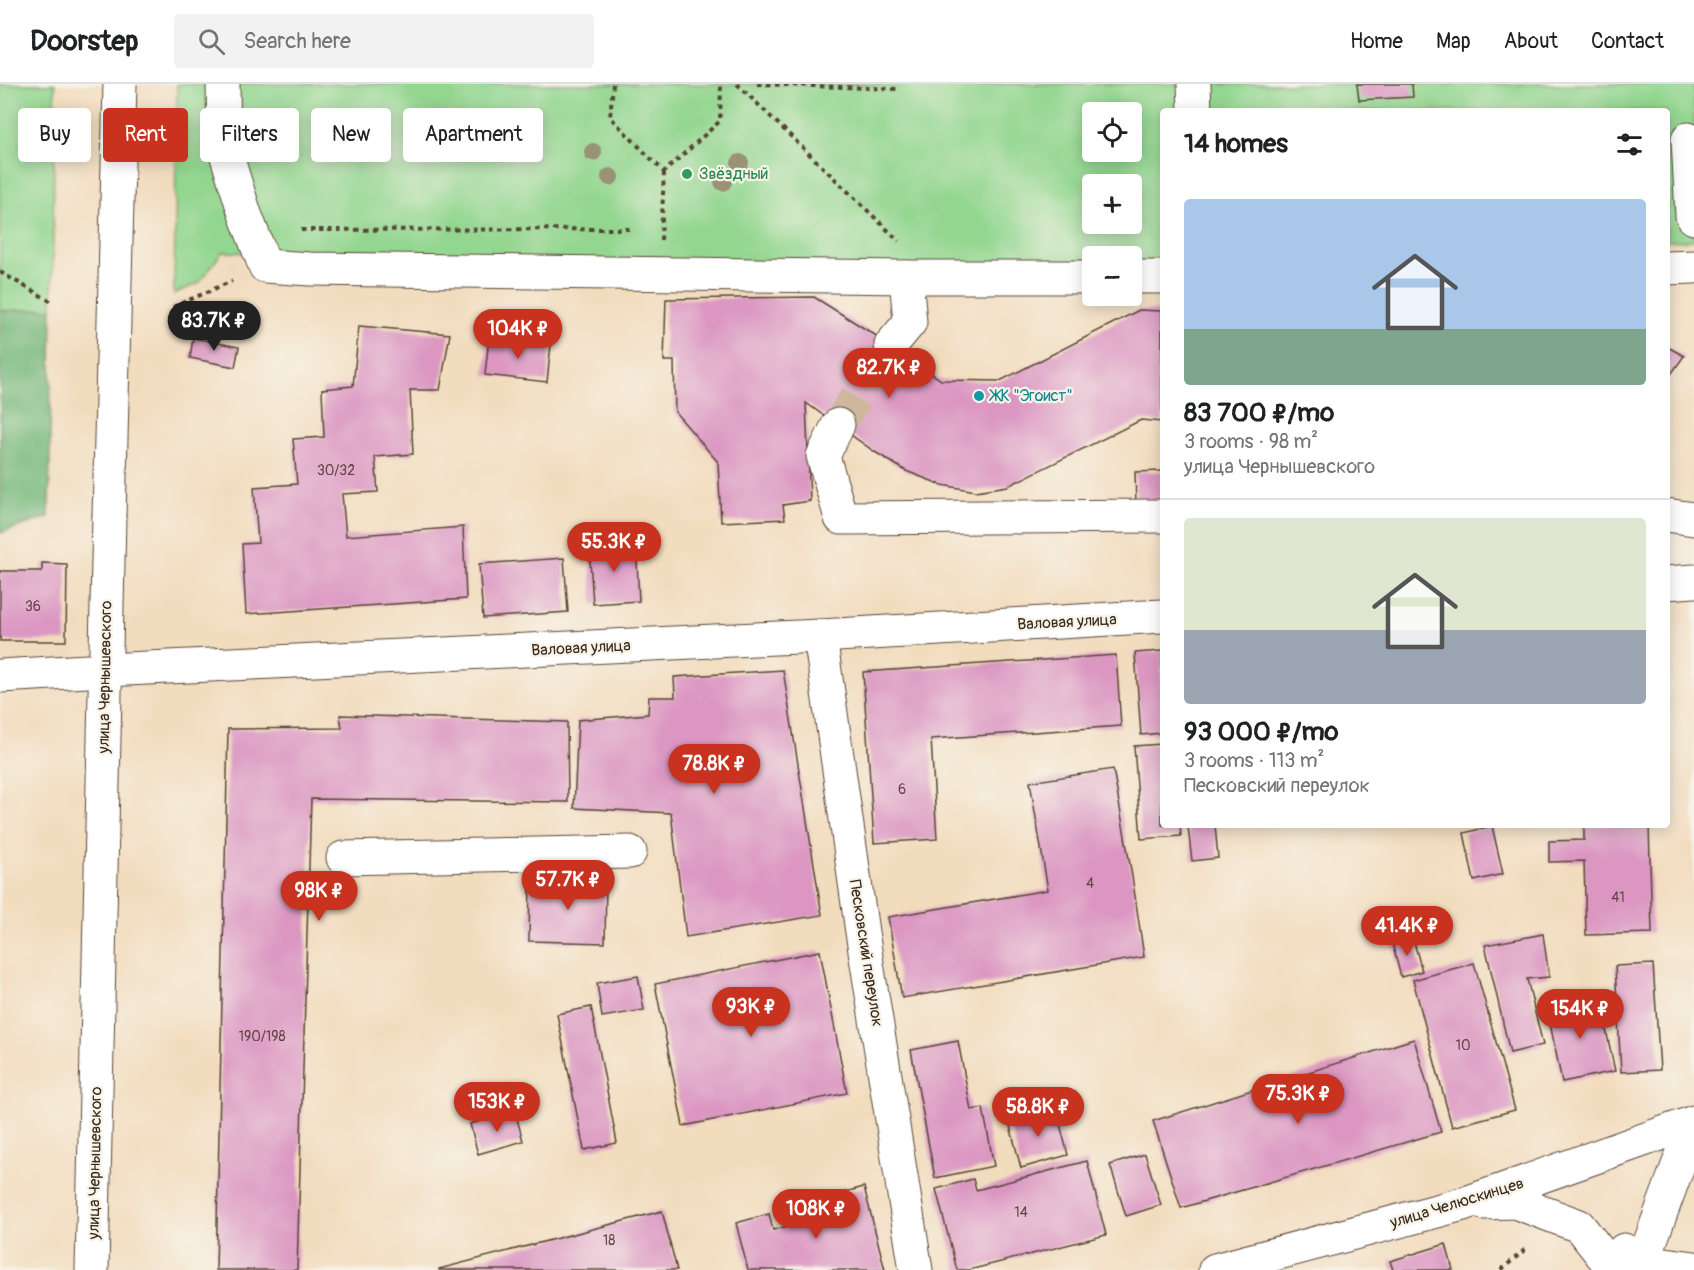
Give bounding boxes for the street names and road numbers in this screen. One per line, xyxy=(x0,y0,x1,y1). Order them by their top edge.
street label: улица Чернышевского xyxy=(94,600,116,755)
street label: Валовая улица xyxy=(1017,609,1117,635)
street label: Валовая улица xyxy=(531,635,631,661)
street label: Песковский переулок xyxy=(845,878,887,1028)
street label: улица Чернышевского xyxy=(84,1086,106,1241)
street label: улица Челюскинцев xyxy=(1387,1173,1526,1233)

